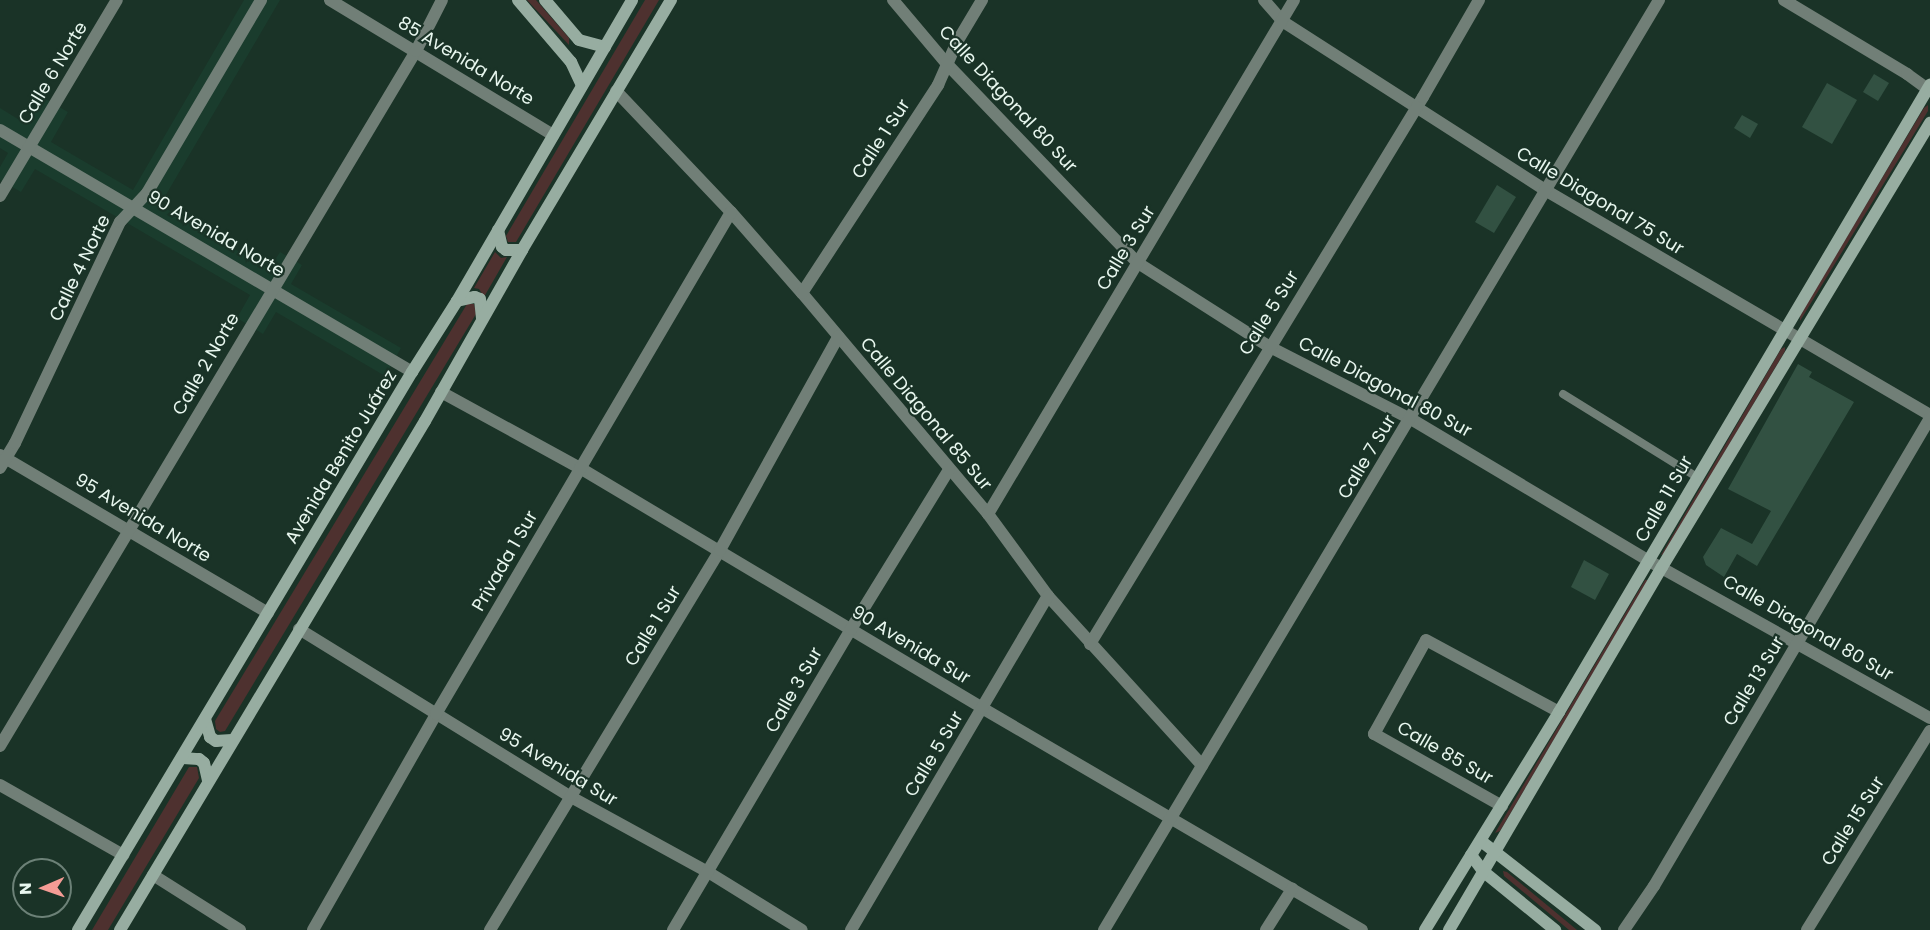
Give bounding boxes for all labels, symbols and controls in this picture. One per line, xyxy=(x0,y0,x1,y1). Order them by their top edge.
street label: 85 Avenida Norte xyxy=(394,12,538,110)
street label: Calle 6 Norte xyxy=(14,18,92,128)
street label: Calle Diagonal 80 Sur xyxy=(934,21,1082,177)
street label: Calle 1 Sur xyxy=(847,95,915,183)
street label: Calle Diagonal 75 Sur xyxy=(1512,142,1688,260)
street label: 90 Avenida Norte xyxy=(144,186,288,282)
street label: Calle 3 Sur xyxy=(1092,202,1160,294)
street label: Calle 4 Norte xyxy=(45,211,115,325)
street label: Calle 5 Sur xyxy=(1234,267,1304,359)
street label: Calle 2 Norte xyxy=(168,309,244,419)
street label: Calle Diagonal 80 Sur xyxy=(1295,332,1475,442)
street label: Calle Diagonal 85 Sur xyxy=(856,333,996,495)
street label: Avenida Benito Juárez xyxy=(281,366,401,548)
street label: Calle 7 Sur xyxy=(1333,411,1401,503)
street label: Calle 11 Sur xyxy=(1631,452,1697,546)
street label: 95 Avenida Norte xyxy=(71,469,215,567)
street label: Privada 1 Sur xyxy=(468,507,542,615)
street label: Calle Diagonal 80 Sur xyxy=(1719,570,1897,686)
street label: Calle 1 Sur xyxy=(621,582,685,670)
street label: 90 Avenida Sur xyxy=(848,601,974,689)
street label: Calle 13 Sur xyxy=(1719,632,1789,730)
street label: Calle 3 Sur xyxy=(761,643,827,737)
street label: Calle 5 Sur xyxy=(900,707,968,801)
street label: Calle 85 Sur xyxy=(1393,717,1497,789)
street label: 95 Avenida Sur xyxy=(495,723,621,811)
street label: Calle 15 Sur xyxy=(1817,772,1889,870)
north arrow xyxy=(12,858,72,918)
text: N xyxy=(14,882,37,895)

